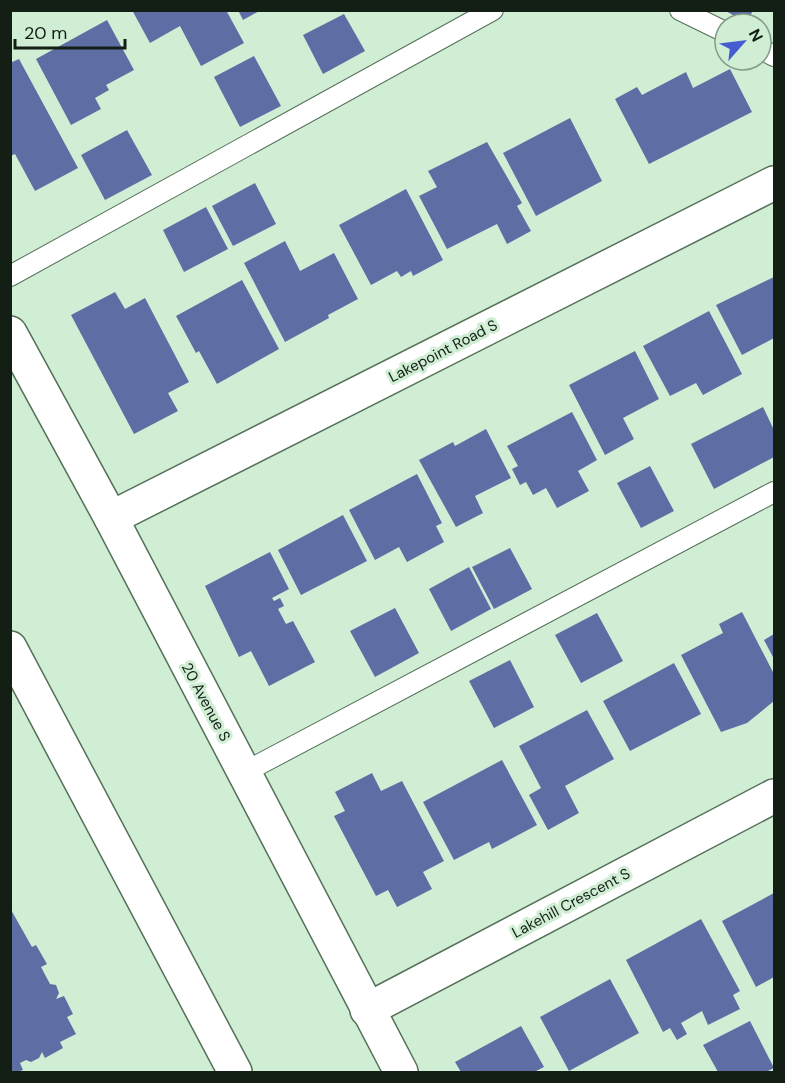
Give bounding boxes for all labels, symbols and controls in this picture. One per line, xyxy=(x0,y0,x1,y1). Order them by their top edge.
scale bar xyxy=(15,12,124,50)
north arrow xyxy=(713,12,773,72)
text: 20 m xyxy=(24,21,67,45)
text: N xyxy=(744,25,768,45)
street label: Lakepoint Road S xyxy=(385,315,501,387)
street label: 20 Avenue S xyxy=(177,659,235,745)
street label: Lakehill Crescent S xyxy=(509,863,634,943)

